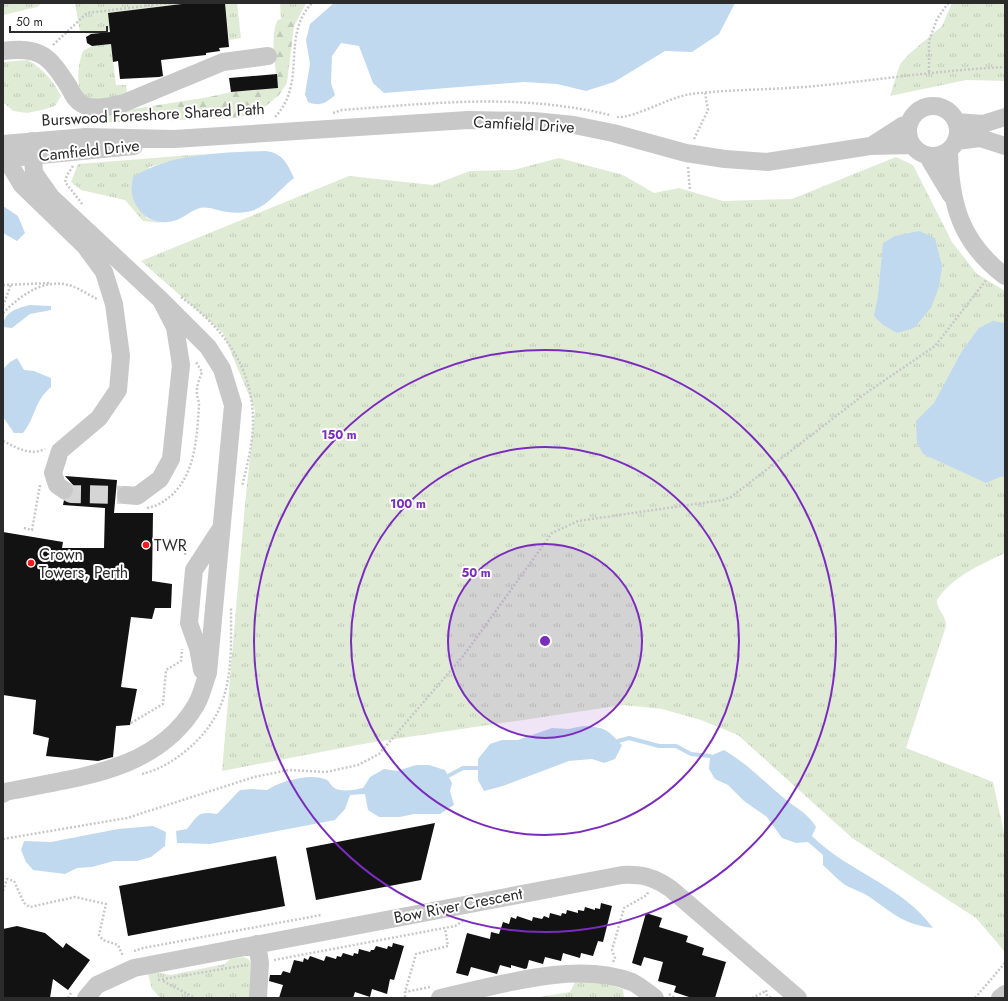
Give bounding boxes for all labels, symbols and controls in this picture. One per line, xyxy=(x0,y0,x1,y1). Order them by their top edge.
scale bar xyxy=(10,8,107,34)
text: 50 m xyxy=(16,13,43,31)
street label: Burswood Foreshore Shared Path xyxy=(41,97,265,132)
street label: Camfield Drive xyxy=(473,110,575,139)
street label: Camfield Drive xyxy=(37,134,141,167)
text: 150 m xyxy=(321,426,357,444)
text: 100 m xyxy=(390,495,426,513)
place label: TWR xyxy=(154,534,187,557)
marker: TWR xyxy=(141,540,151,550)
place label: Crown Towers, Perth xyxy=(39,543,128,584)
marker: Crown Towers, Perth xyxy=(26,558,36,568)
text: 50 m xyxy=(461,564,491,582)
centre of rings xyxy=(538,634,552,648)
street label: Bow River Crescent xyxy=(392,882,525,929)

